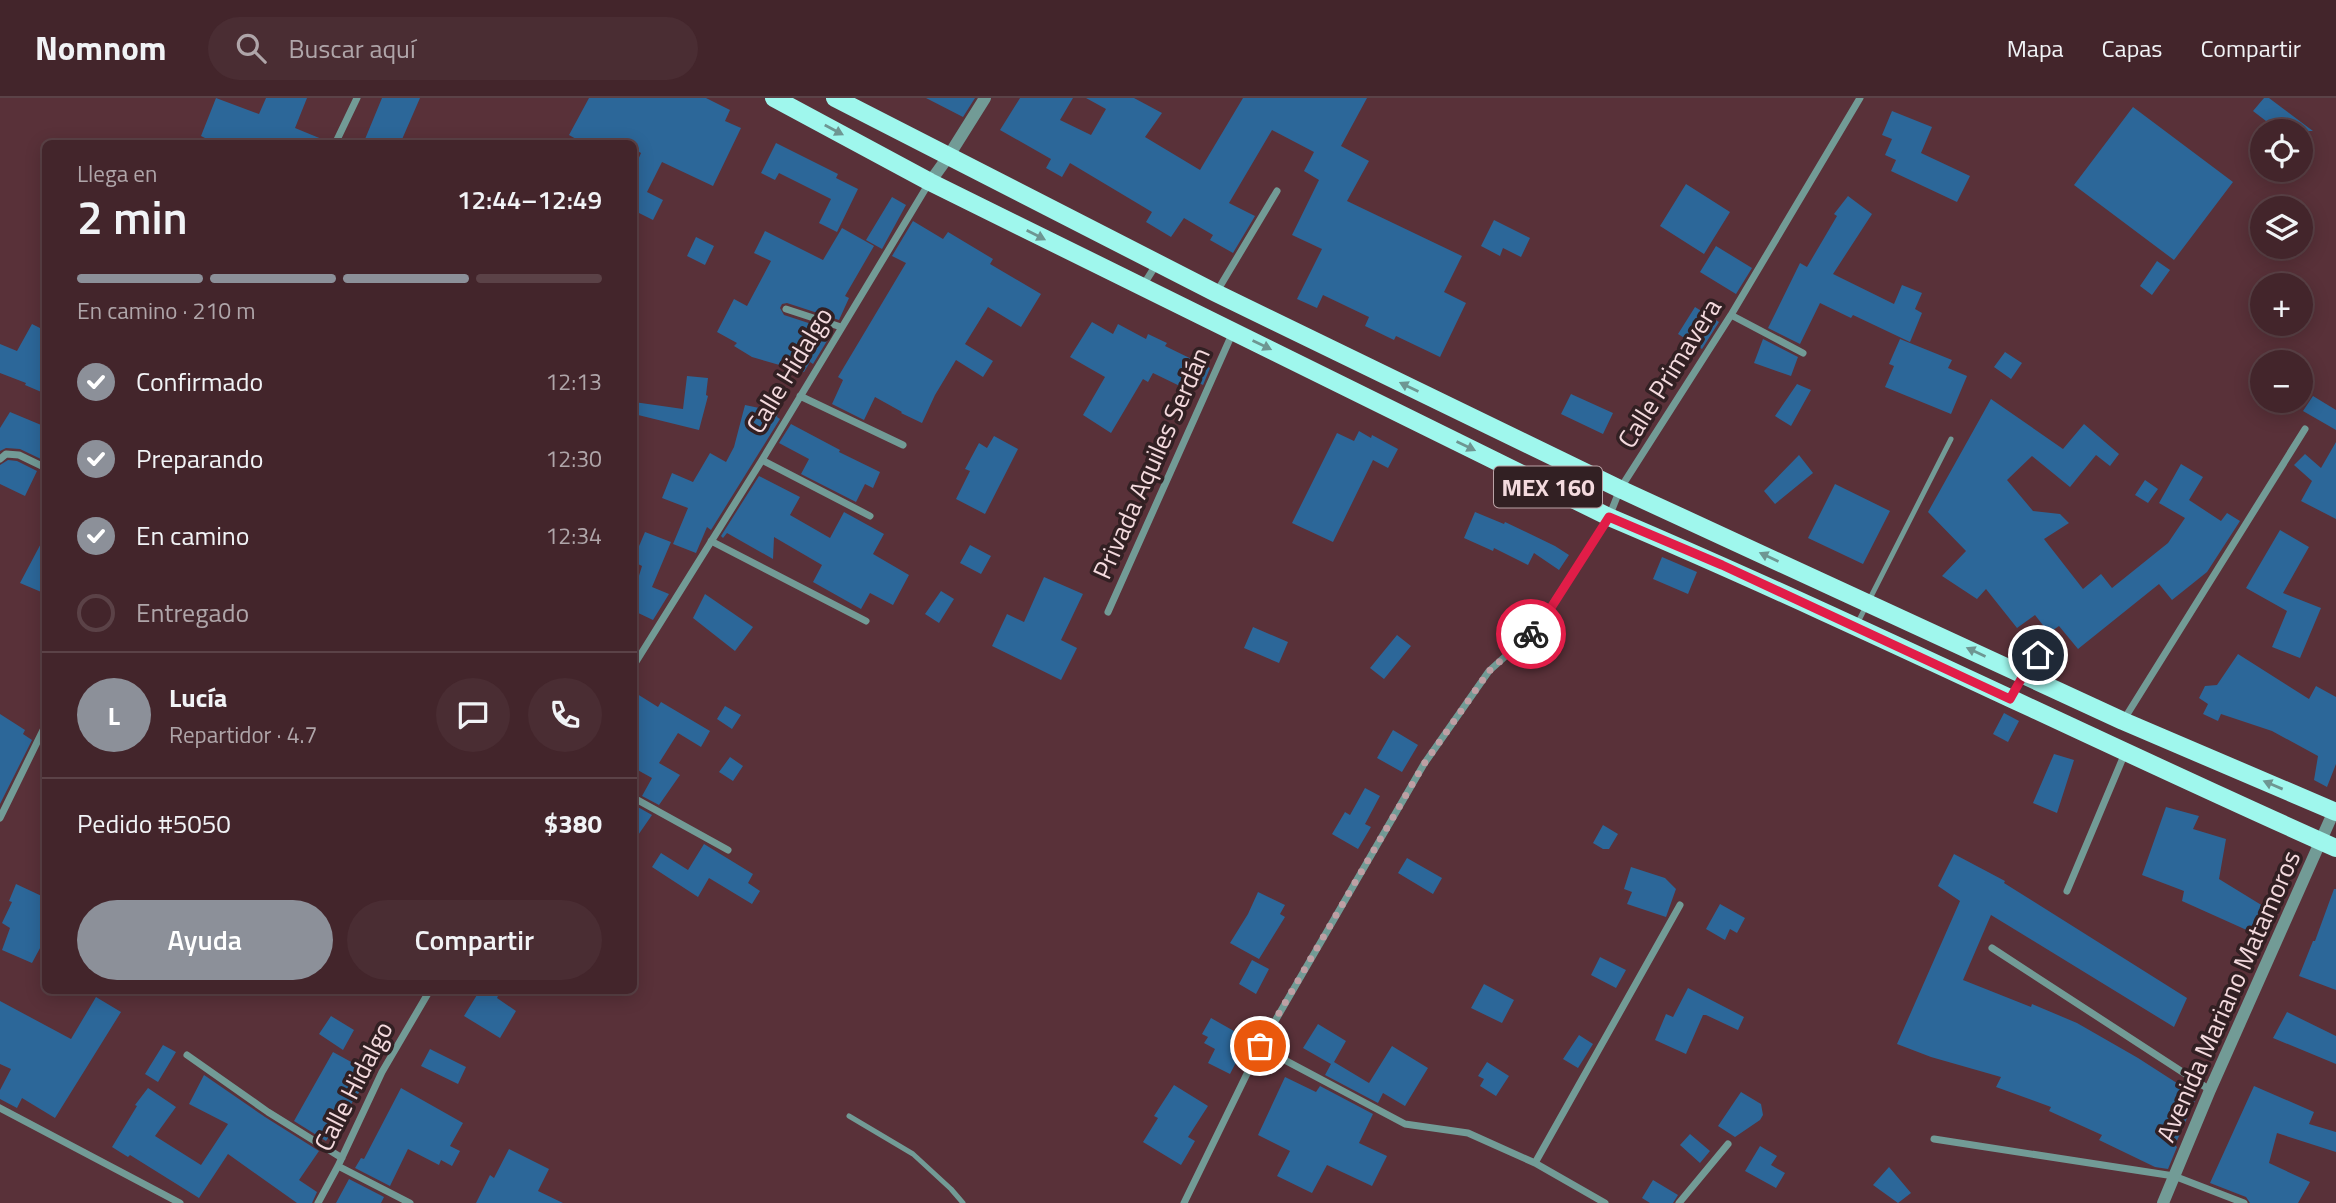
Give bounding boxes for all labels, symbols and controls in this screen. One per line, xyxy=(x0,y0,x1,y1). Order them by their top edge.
search box xyxy=(208,17,698,80)
text: Nomnom xyxy=(35,23,166,73)
icon: search xyxy=(232,29,270,67)
text: Buscar aquí xyxy=(288,29,416,68)
text: Mapa xyxy=(2007,30,2064,66)
text: Capas xyxy=(2102,30,2162,66)
text: Compartir xyxy=(2200,30,2301,66)
map controls xyxy=(2250,119,2313,413)
button: locate xyxy=(2250,119,2313,182)
one-way arrow xyxy=(824,125,844,136)
text: Llega en xyxy=(77,156,157,191)
text: 12:44–12:49 xyxy=(457,180,602,219)
text: 2 min xyxy=(77,182,188,252)
button: layers xyxy=(2250,196,2313,259)
one-way arrow xyxy=(1026,229,1046,241)
button: + xyxy=(2250,273,2313,336)
street label: Calle Primavera xyxy=(1607,290,1731,456)
text: En camino · 210 m xyxy=(77,293,255,328)
street label: Calle Hidalgo xyxy=(736,299,842,441)
one-way arrow xyxy=(1252,340,1272,351)
street label: Privada Aquiles Serdán xyxy=(1082,341,1220,585)
button: − xyxy=(2250,350,2313,413)
text: Confirmado xyxy=(136,362,263,401)
icon: check xyxy=(77,363,115,401)
text: 12:13 xyxy=(545,364,602,399)
one-way arrow xyxy=(1399,381,1419,392)
text: Preparando xyxy=(136,439,263,478)
icon: check xyxy=(77,440,115,478)
text: 12:30 xyxy=(545,441,602,476)
one-way arrow xyxy=(1456,441,1476,452)
road number: MEX 160 xyxy=(1494,466,1602,508)
text: En camino xyxy=(136,516,250,555)
icon: check xyxy=(77,517,115,555)
text: 12:34 xyxy=(545,518,602,553)
one-way arrow xyxy=(1759,551,1780,562)
text: Entregado xyxy=(136,593,249,632)
courier xyxy=(1496,599,1566,669)
icon: bike xyxy=(1512,615,1550,653)
pin xyxy=(2008,625,2068,685)
icon: home xyxy=(2019,636,2057,674)
one-way arrow xyxy=(1966,646,1986,658)
text: Lucía xyxy=(169,678,227,717)
button: chat xyxy=(436,678,510,752)
button: phone xyxy=(528,678,602,752)
text: L xyxy=(108,696,120,735)
text: Repartidor · 4.7 xyxy=(169,717,317,752)
one-way arrow xyxy=(2263,779,2283,791)
text: Pedido #5050 xyxy=(77,804,231,843)
text: $380 xyxy=(544,804,602,843)
street label: Avenida Mariano Matamoros xyxy=(2146,844,2310,1148)
button: Ayuda xyxy=(77,900,333,980)
button: Compartir xyxy=(347,900,602,980)
street label: Calle Hidalgo xyxy=(304,1014,402,1158)
pin xyxy=(1230,1016,1290,1076)
icon: bag xyxy=(1241,1027,1279,1065)

